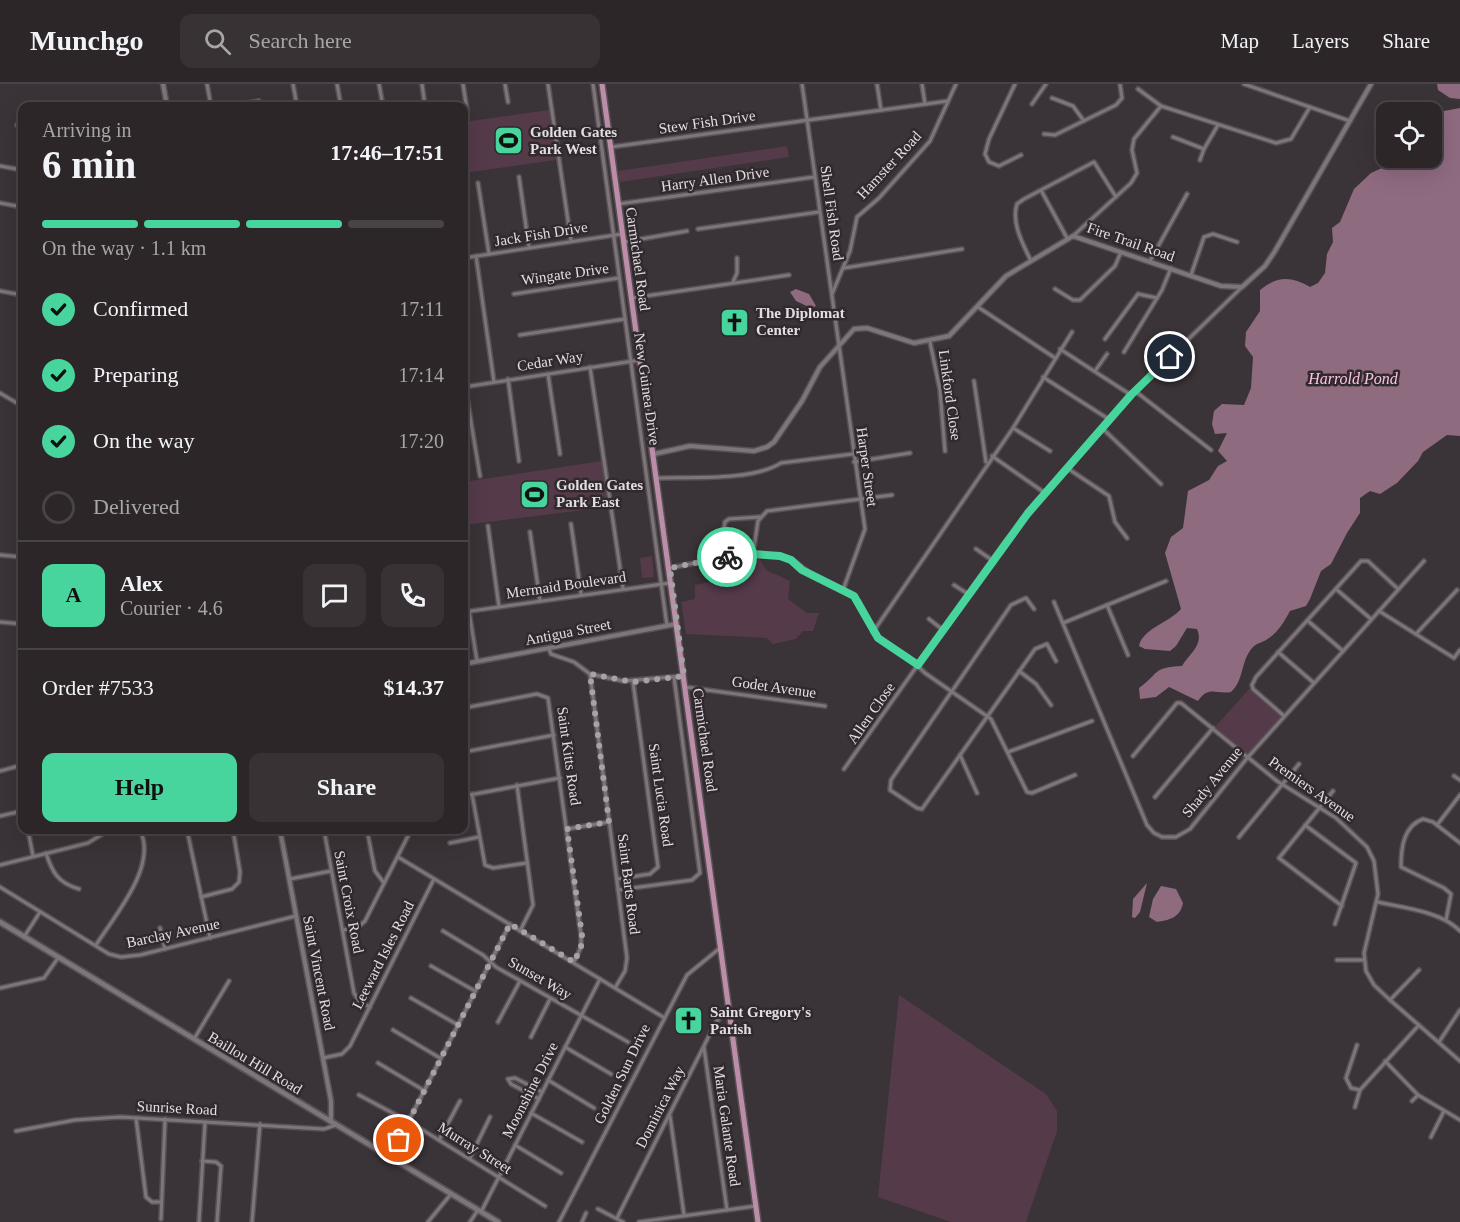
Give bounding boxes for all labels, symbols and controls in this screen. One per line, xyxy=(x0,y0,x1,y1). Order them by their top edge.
search box xyxy=(180,14,600,68)
text: Munchgo xyxy=(30,25,144,56)
icon: search xyxy=(201,25,234,58)
text: Search here xyxy=(249,28,352,53)
text: Map xyxy=(1221,29,1259,53)
text: Layers xyxy=(1292,29,1349,53)
text: Share xyxy=(1382,29,1430,53)
map controls xyxy=(1376,102,1442,168)
button: locate xyxy=(1376,102,1442,168)
street label: Stew Fish Drive xyxy=(658,107,757,137)
text: Arriving in xyxy=(42,119,131,141)
place label: Golden Gates Park West xyxy=(530,124,617,157)
sports icon: Golden Gates Park West xyxy=(493,125,525,157)
street label: Hamster Road xyxy=(854,128,925,202)
text: 17:46–17:51 xyxy=(330,140,444,165)
text: 6 min xyxy=(42,143,136,186)
street label: Harry Allen Drive xyxy=(660,163,770,195)
street label: Shell Fish Road xyxy=(817,164,847,262)
street label: Carmichael Road xyxy=(623,206,653,312)
street label: Jack Fish Drive xyxy=(493,219,589,249)
street label: Fire Trail Road xyxy=(1085,220,1177,265)
text: On the way · 1.1 km xyxy=(42,237,206,259)
street label: Wingate Drive xyxy=(520,260,610,288)
icon: check xyxy=(42,293,75,326)
text: Confirmed xyxy=(93,296,188,321)
text: 17:11 xyxy=(399,298,444,320)
place label: The Diplomat Center xyxy=(756,305,845,338)
church icon: The Diplomat Center xyxy=(719,306,751,338)
pin xyxy=(1144,331,1195,382)
street label: New Guinea Drive xyxy=(631,332,663,447)
icon: home xyxy=(1153,340,1186,373)
street label: Cedar Way xyxy=(516,348,585,374)
street label: Linkford Close xyxy=(936,349,964,442)
icon: check xyxy=(42,359,75,392)
text: Preparing xyxy=(93,362,179,387)
text: 17:14 xyxy=(398,364,444,386)
water label: Harrold Pond xyxy=(1307,370,1399,387)
icon: check xyxy=(42,425,75,458)
street label: Harper Street xyxy=(853,426,881,509)
text: On the way xyxy=(93,428,194,453)
text: 17:20 xyxy=(398,430,444,452)
place label: Golden Gates Park East xyxy=(556,477,643,510)
sports icon: Golden Gates Park East xyxy=(519,478,551,510)
text: Delivered xyxy=(93,494,180,519)
courier xyxy=(697,527,757,587)
icon: bike xyxy=(711,541,744,574)
button: chat xyxy=(303,564,366,627)
button: phone xyxy=(381,564,444,627)
street label: Mermaid Boulevard xyxy=(505,569,628,601)
text: Alex xyxy=(120,571,163,596)
text: A xyxy=(66,582,81,607)
text: Courier · 4.6 xyxy=(120,597,223,619)
street label: Antigua Street xyxy=(524,616,613,648)
street label: Godet Avenue xyxy=(731,673,818,701)
text: Order #7533 xyxy=(42,675,154,700)
text: $14.37 xyxy=(384,675,444,700)
street label: Allen Close xyxy=(844,679,898,747)
street label: Carmichael Road xyxy=(690,687,720,793)
street label: Saint Kitts Road xyxy=(554,706,584,807)
street label: Saint Lucia Road xyxy=(646,742,676,848)
street label: Shady Avenue xyxy=(1179,743,1245,820)
button: Help xyxy=(42,753,237,822)
button: Share xyxy=(249,753,444,822)
street label: Premiers Avenue xyxy=(1266,753,1359,825)
street label: Saint Barts Road xyxy=(615,833,643,936)
street label: Saint Croix Road xyxy=(331,849,367,955)
street label: Leeward Isles Road xyxy=(349,898,417,1012)
street label: Saint Vincent Road xyxy=(300,914,338,1032)
street label: Barclay Avenue xyxy=(125,915,222,951)
street label: Sunset Way xyxy=(505,953,575,1003)
place label: Saint Gregory's Parish xyxy=(710,1004,811,1037)
church icon: Saint Gregory's Parish xyxy=(673,1005,705,1037)
street label: Golden Sun Drive xyxy=(591,1021,653,1127)
street label: Baillou Hill Road xyxy=(205,1029,305,1098)
street label: Moonshine Drive xyxy=(499,1039,561,1141)
street label: Dominica Way xyxy=(632,1063,688,1151)
street label: Maria Galante Road xyxy=(711,1065,743,1188)
street label: Sunrise Road xyxy=(136,1098,218,1118)
pin xyxy=(373,1114,424,1165)
street label: Murray Street xyxy=(435,1119,515,1177)
icon: bag xyxy=(382,1123,415,1156)

